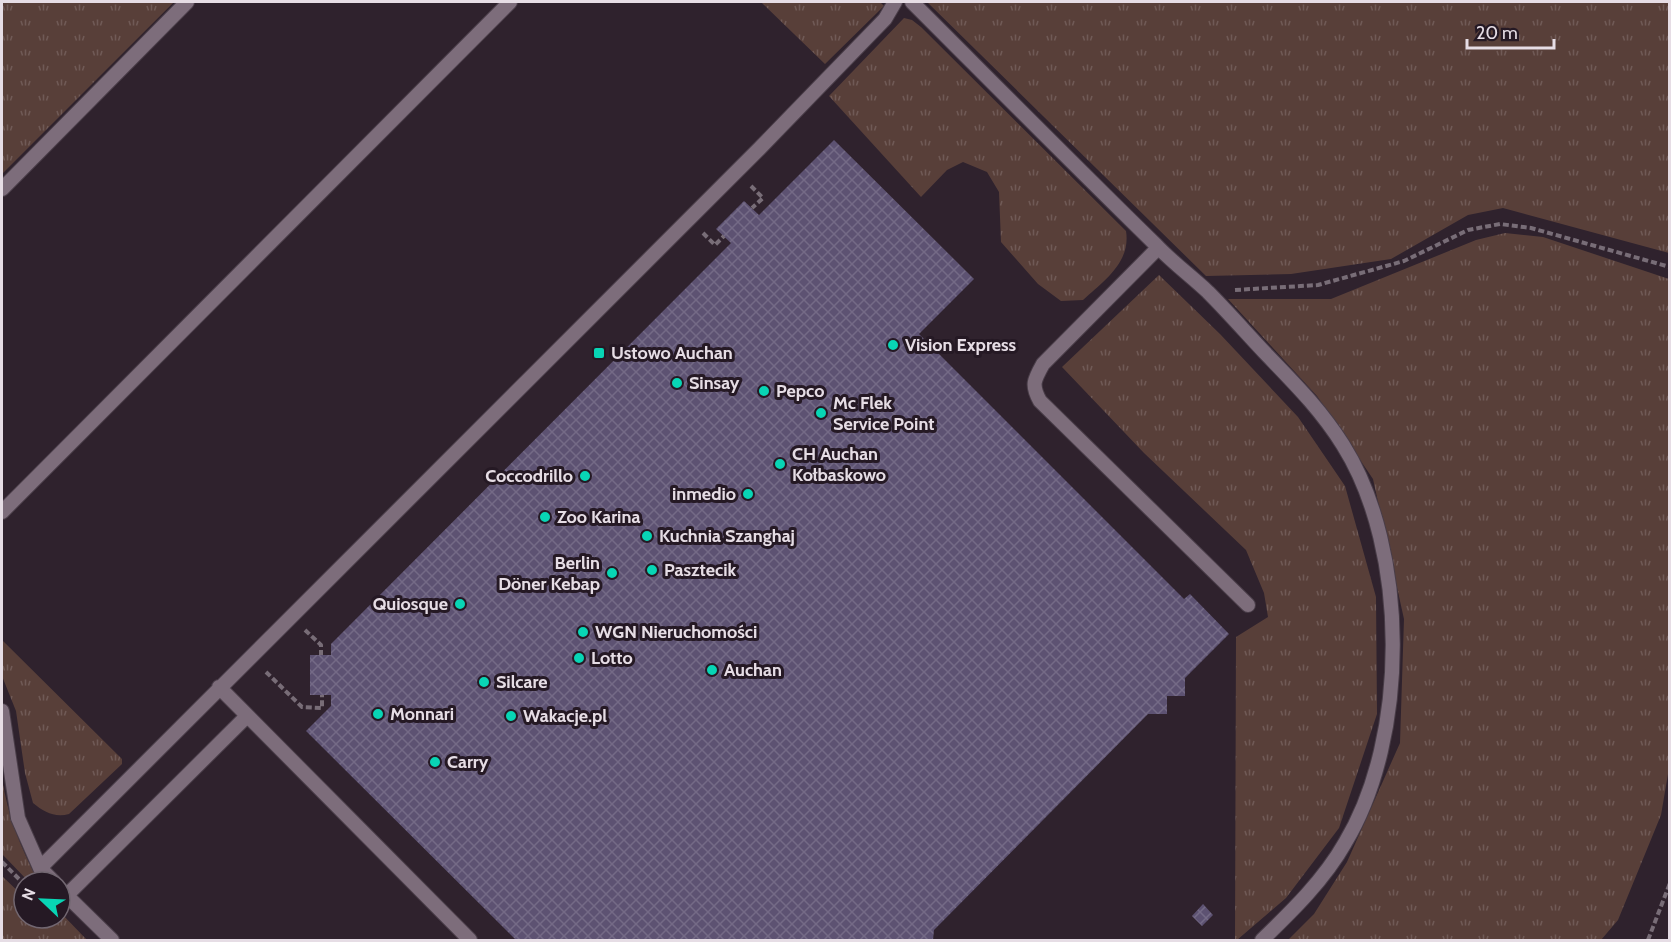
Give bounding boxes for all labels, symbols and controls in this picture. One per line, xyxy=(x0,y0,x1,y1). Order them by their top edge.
scale bar xyxy=(1467,12,1554,50)
text: 20 m xyxy=(1476,22,1518,44)
place label: Vision Express xyxy=(905,334,1017,356)
marker: Vision Express xyxy=(886,338,900,352)
place label: Ustowo Auchan xyxy=(611,342,733,364)
marker: Ustowo Auchan xyxy=(592,346,606,360)
place label: Sinsay xyxy=(689,372,740,394)
marker: Sinsay xyxy=(670,376,684,390)
place label: Pepco xyxy=(776,380,824,402)
marker: Pepco xyxy=(757,384,771,398)
place label: Mc Flek Service Point xyxy=(833,392,934,435)
marker: Mc Flek Service Point xyxy=(814,406,828,420)
place label: CH Auchan Kołbaskowo xyxy=(792,443,886,486)
marker: CH Auchan Kołbaskowo xyxy=(773,457,787,471)
place label: Coccodrillo xyxy=(485,465,573,487)
marker: Coccodrillo xyxy=(578,469,592,483)
place label: inmedio xyxy=(672,483,736,505)
marker: inmedio xyxy=(741,487,755,501)
place label: Zoo Karina xyxy=(557,506,640,528)
marker: Zoo Karina xyxy=(538,510,552,524)
place label: Kuchnia Szanghaj xyxy=(659,525,795,547)
marker: Kuchnia Szanghaj xyxy=(640,529,654,543)
place label: Berlin Döner Kebap xyxy=(498,552,600,595)
place label: Pasztecik xyxy=(664,559,737,581)
marker: Pasztecik xyxy=(645,563,659,577)
marker: Berlin Döner Kebap xyxy=(605,566,619,580)
place label: Quiosque xyxy=(373,593,448,615)
marker: Quiosque xyxy=(453,597,467,611)
place label: WGN Nieruchomości xyxy=(595,621,757,643)
marker: WGN Nieruchomości xyxy=(576,625,590,639)
place label: Lotto xyxy=(591,647,633,669)
marker: Lotto xyxy=(572,651,586,665)
place label: Auchan xyxy=(724,659,782,681)
marker: Auchan xyxy=(705,663,719,677)
place label: Silcare xyxy=(496,671,548,693)
marker: Silcare xyxy=(477,675,491,689)
place label: Monnari xyxy=(390,703,454,725)
place label: Wakacje.pl xyxy=(523,705,607,727)
marker: Monnari xyxy=(371,707,385,721)
marker: Wakacje.pl xyxy=(504,709,518,723)
place label: Carry xyxy=(447,751,489,773)
marker: Carry xyxy=(428,755,442,769)
north arrow xyxy=(12,870,72,930)
text: N xyxy=(18,885,40,903)

